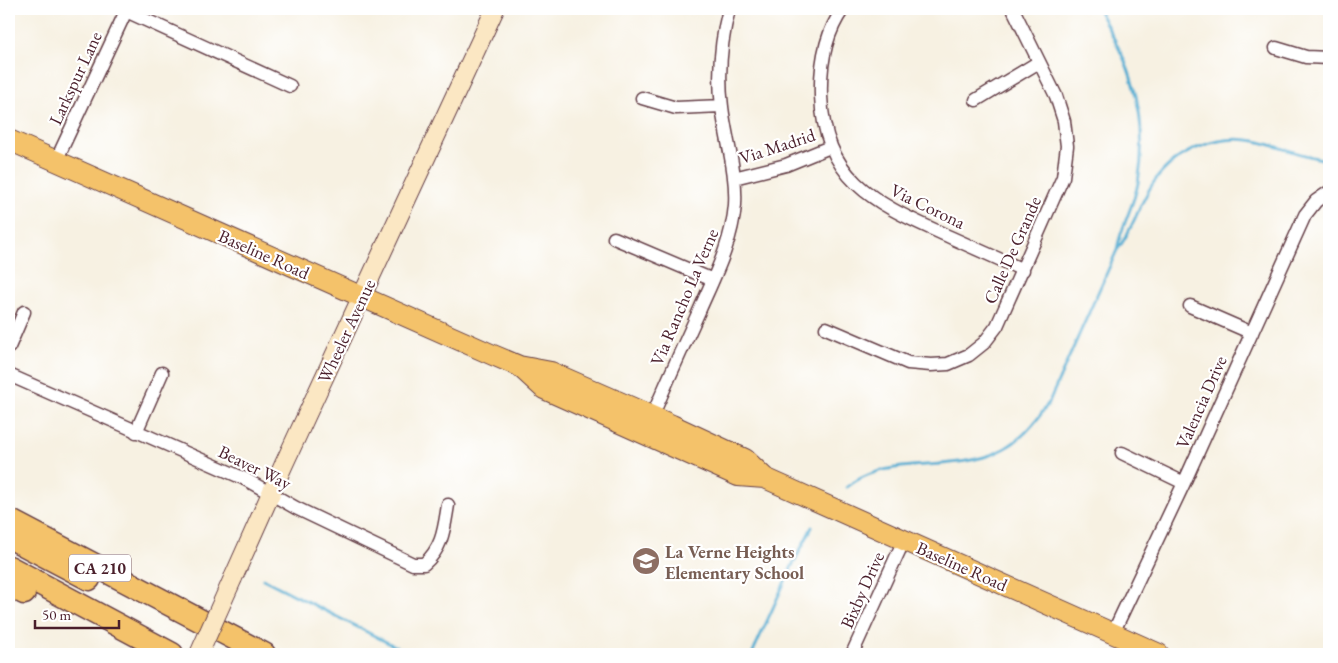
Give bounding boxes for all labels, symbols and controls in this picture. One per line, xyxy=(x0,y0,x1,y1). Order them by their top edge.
street label: Larkspur Lane xyxy=(43,28,107,128)
street label: Via Madrid xyxy=(736,123,819,169)
street label: Via Corona xyxy=(887,178,970,234)
street label: Calle De Grande xyxy=(978,193,1046,307)
street label: Baseline Road xyxy=(215,224,314,285)
street label: Via Rancho La Verne xyxy=(645,225,723,369)
street label: Wheeler Avenue xyxy=(312,275,380,387)
street label: Valencia Drive xyxy=(1170,352,1232,452)
street label: Beaver Way xyxy=(215,440,295,494)
street label: Baseline Road xyxy=(913,536,1012,597)
place label: La Verne Heights Elementary School xyxy=(665,540,804,584)
school or university icon: La Verne Heights Elementary School xyxy=(631,546,661,576)
street label: Bixby Drive xyxy=(835,548,889,632)
road number: CA 210 xyxy=(69,554,131,582)
scale bar xyxy=(35,598,119,630)
text: 50 m xyxy=(42,605,71,624)

